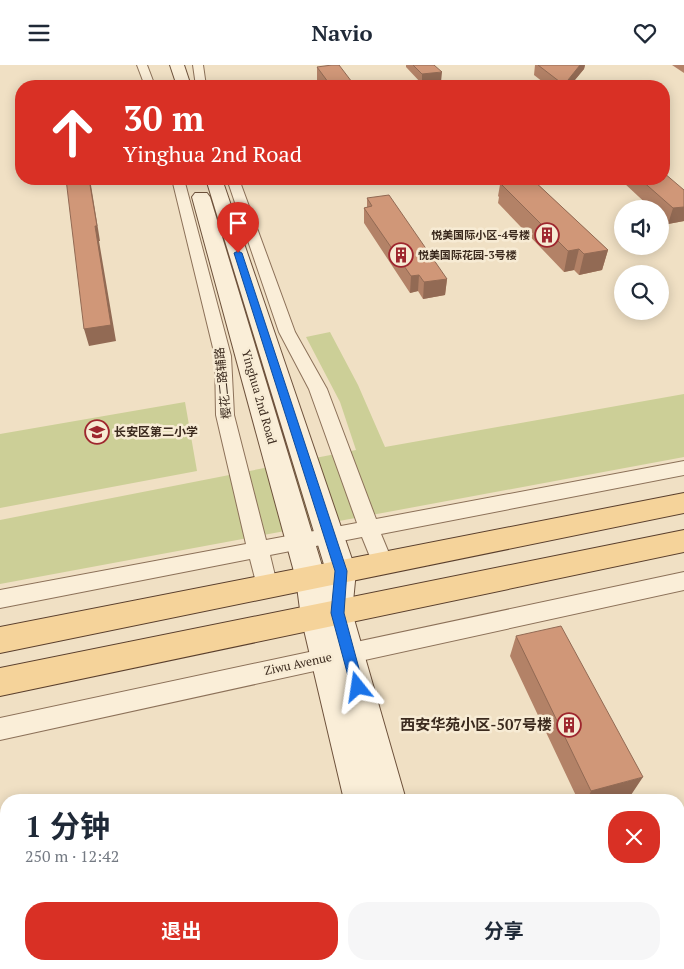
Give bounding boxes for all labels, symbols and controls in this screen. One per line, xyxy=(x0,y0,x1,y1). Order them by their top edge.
text: Navio xyxy=(311,18,373,47)
icon: menu xyxy=(25,19,53,47)
icon: heart xyxy=(631,19,659,47)
text: 30 m xyxy=(123,95,204,141)
icon: ahead xyxy=(40,100,105,165)
text: Yinghua 2nd Road xyxy=(123,139,302,168)
map controls xyxy=(614,200,669,320)
button: sound xyxy=(614,200,669,255)
pin xyxy=(217,202,259,253)
icon: arrive xyxy=(224,209,252,237)
building icon: 悦美国际小区-4号楼 xyxy=(534,222,560,248)
place label: 悦美国际小区-4号楼 xyxy=(431,228,530,242)
building icon: 悦美国际花园-3号楼 xyxy=(388,242,414,268)
place label: 悦美国际花园-3号楼 xyxy=(418,248,517,262)
button: search xyxy=(614,265,669,320)
street label: 樱花二路辅路 xyxy=(211,346,234,420)
street label: Yinghua 2nd Road xyxy=(239,348,280,446)
school or university icon: 长安区第二小学 xyxy=(84,419,110,445)
place label: 长安区第二小学 xyxy=(114,424,198,439)
street label: Ziwu Avenue xyxy=(263,649,333,678)
position arrow xyxy=(331,660,383,712)
building icon: 西安华苑小区-507号楼 xyxy=(556,712,582,738)
place label: 西安华苑小区-507号楼 xyxy=(400,714,552,734)
text: 1 分钟 xyxy=(25,806,110,846)
button: close xyxy=(608,811,660,863)
text: 250 m · 12:42 xyxy=(25,845,119,867)
button: 退出 xyxy=(25,902,338,960)
button: 分享 xyxy=(348,902,660,960)

